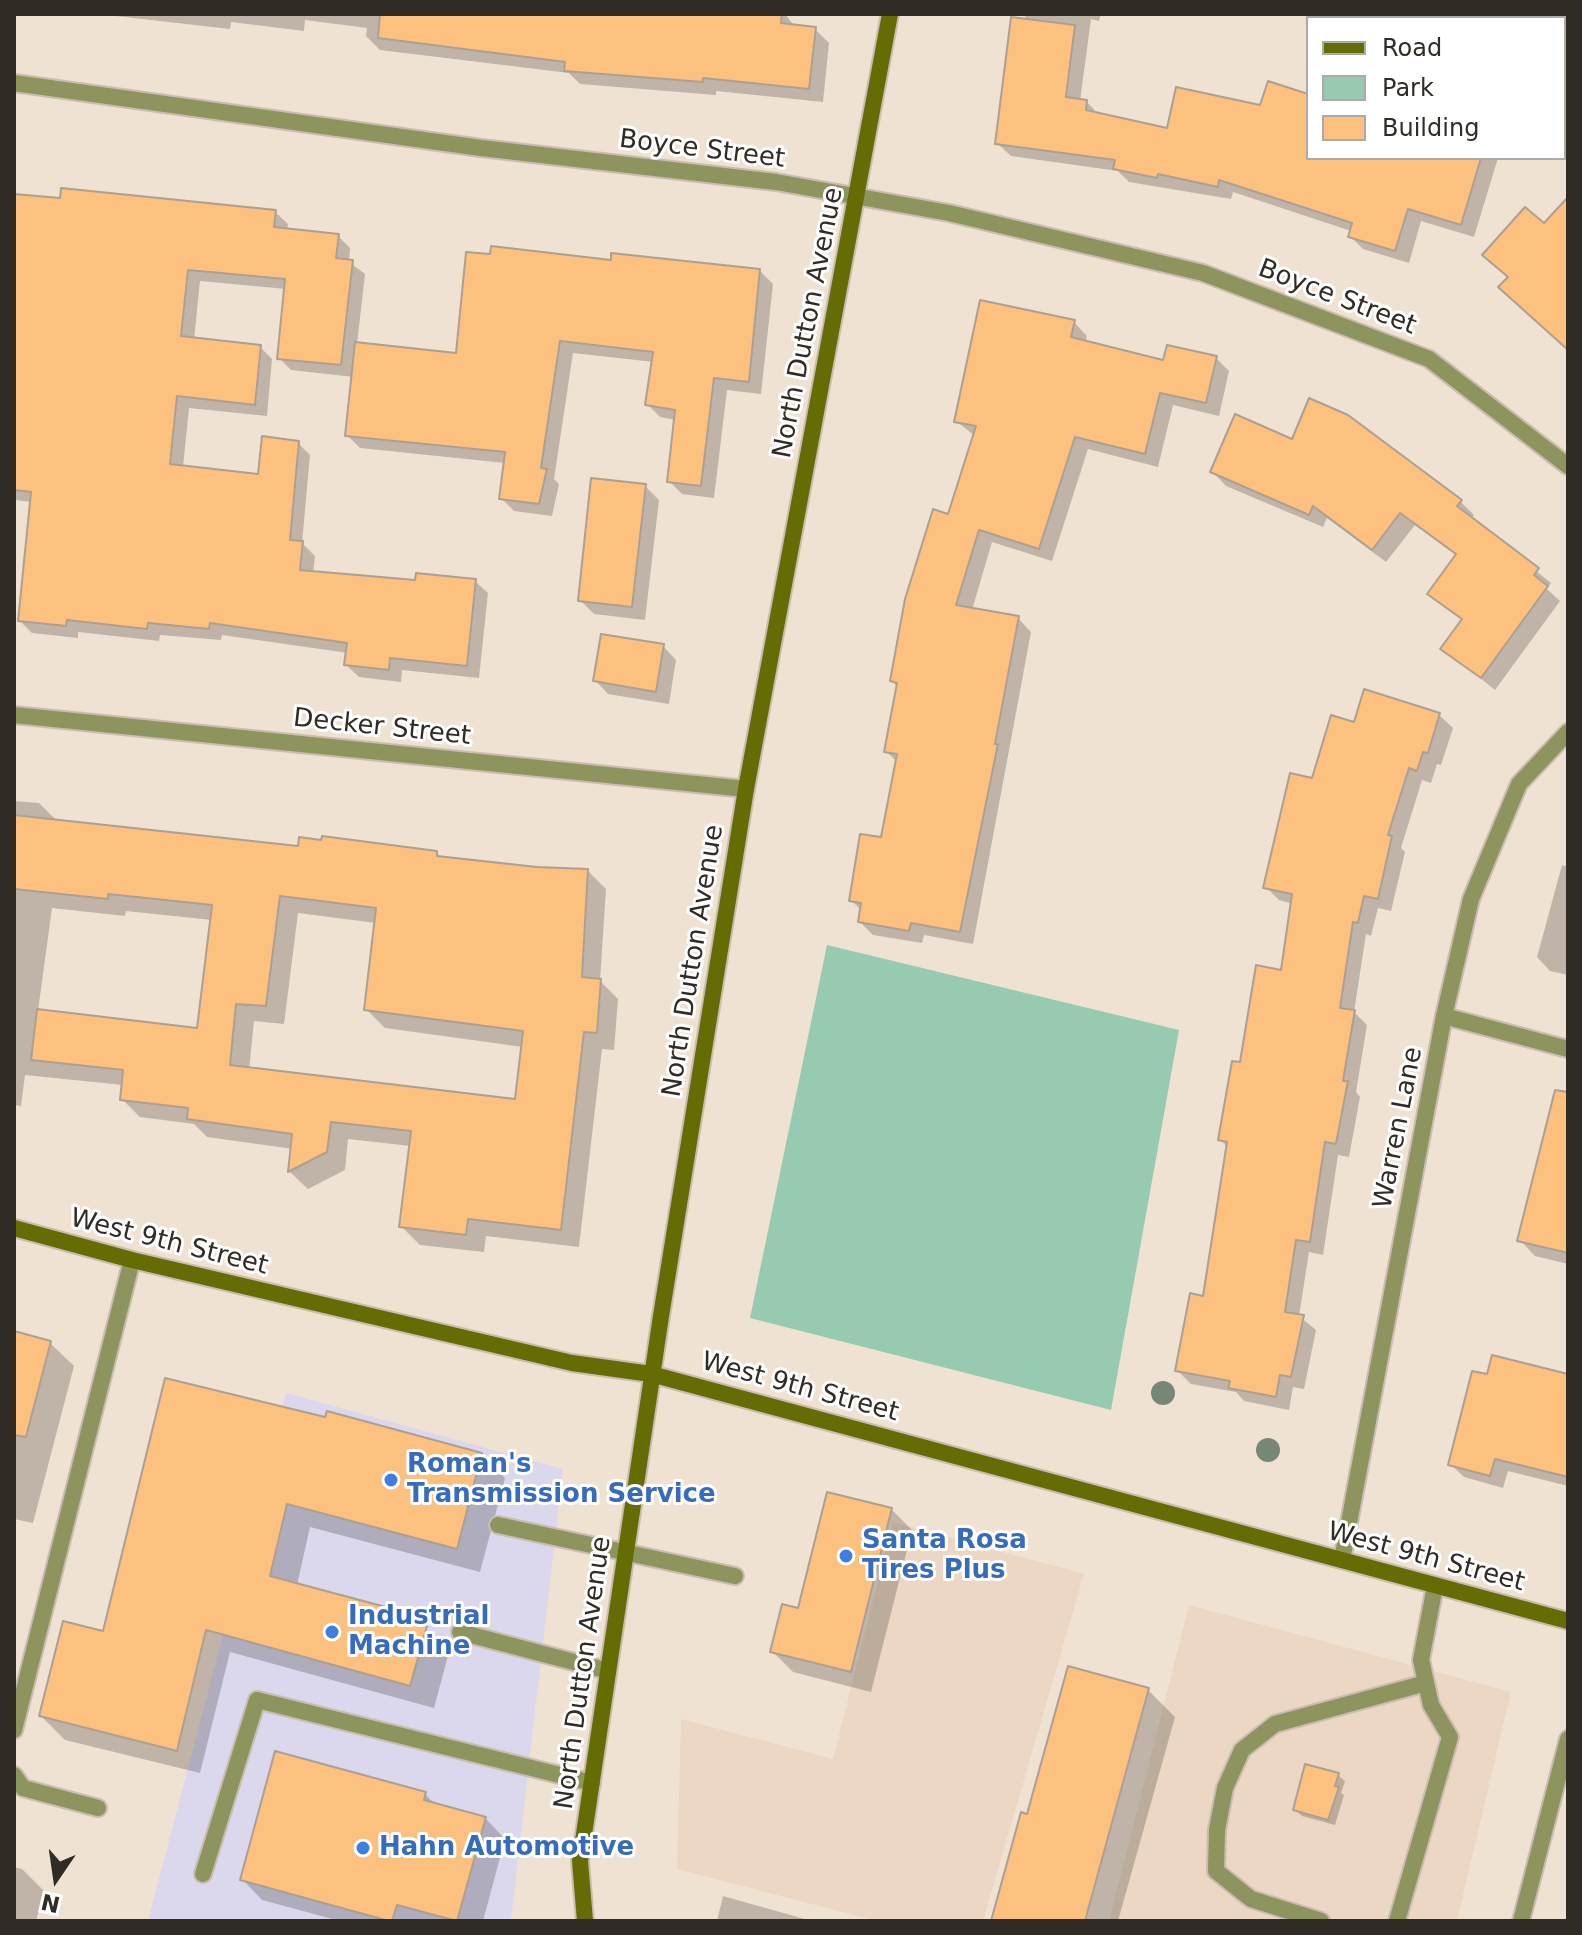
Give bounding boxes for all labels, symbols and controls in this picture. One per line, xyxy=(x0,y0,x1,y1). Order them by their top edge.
legend xyxy=(1306,16,1566,160)
text: Road xyxy=(1382,34,1442,62)
text: Park xyxy=(1382,74,1434,102)
text: Building xyxy=(1382,114,1479,142)
street label: Boyce Street xyxy=(617,124,787,176)
street label: North Dutton Avenue xyxy=(767,185,851,461)
street label: Boyce Street xyxy=(1254,254,1420,342)
street label: Decker Street xyxy=(292,703,472,753)
street label: North Dutton Avenue xyxy=(657,823,731,1099)
street label: Warren Lane xyxy=(1368,1045,1430,1211)
street label: West 9th Street xyxy=(67,1203,271,1283)
street label: West 9th Street xyxy=(698,1347,902,1429)
place label: Roman's Transmission Service xyxy=(407,1449,716,1510)
marker: Roman's Transmission Service xyxy=(382,1471,400,1489)
street label: West 9th Street xyxy=(1324,1517,1528,1599)
place label: Santa Rosa Tires Plus xyxy=(862,1525,1027,1586)
street label: North Dutton Avenue xyxy=(549,1535,619,1811)
marker: Santa Rosa Tires Plus xyxy=(837,1547,855,1565)
place label: Industrial Machine xyxy=(348,1601,489,1662)
marker: Industrial Machine xyxy=(323,1623,341,1641)
place label: Hahn Automotive xyxy=(379,1832,634,1864)
north arrow xyxy=(16,1839,96,1919)
marker: Hahn Automotive xyxy=(354,1839,372,1857)
text: N xyxy=(39,1889,62,1917)

